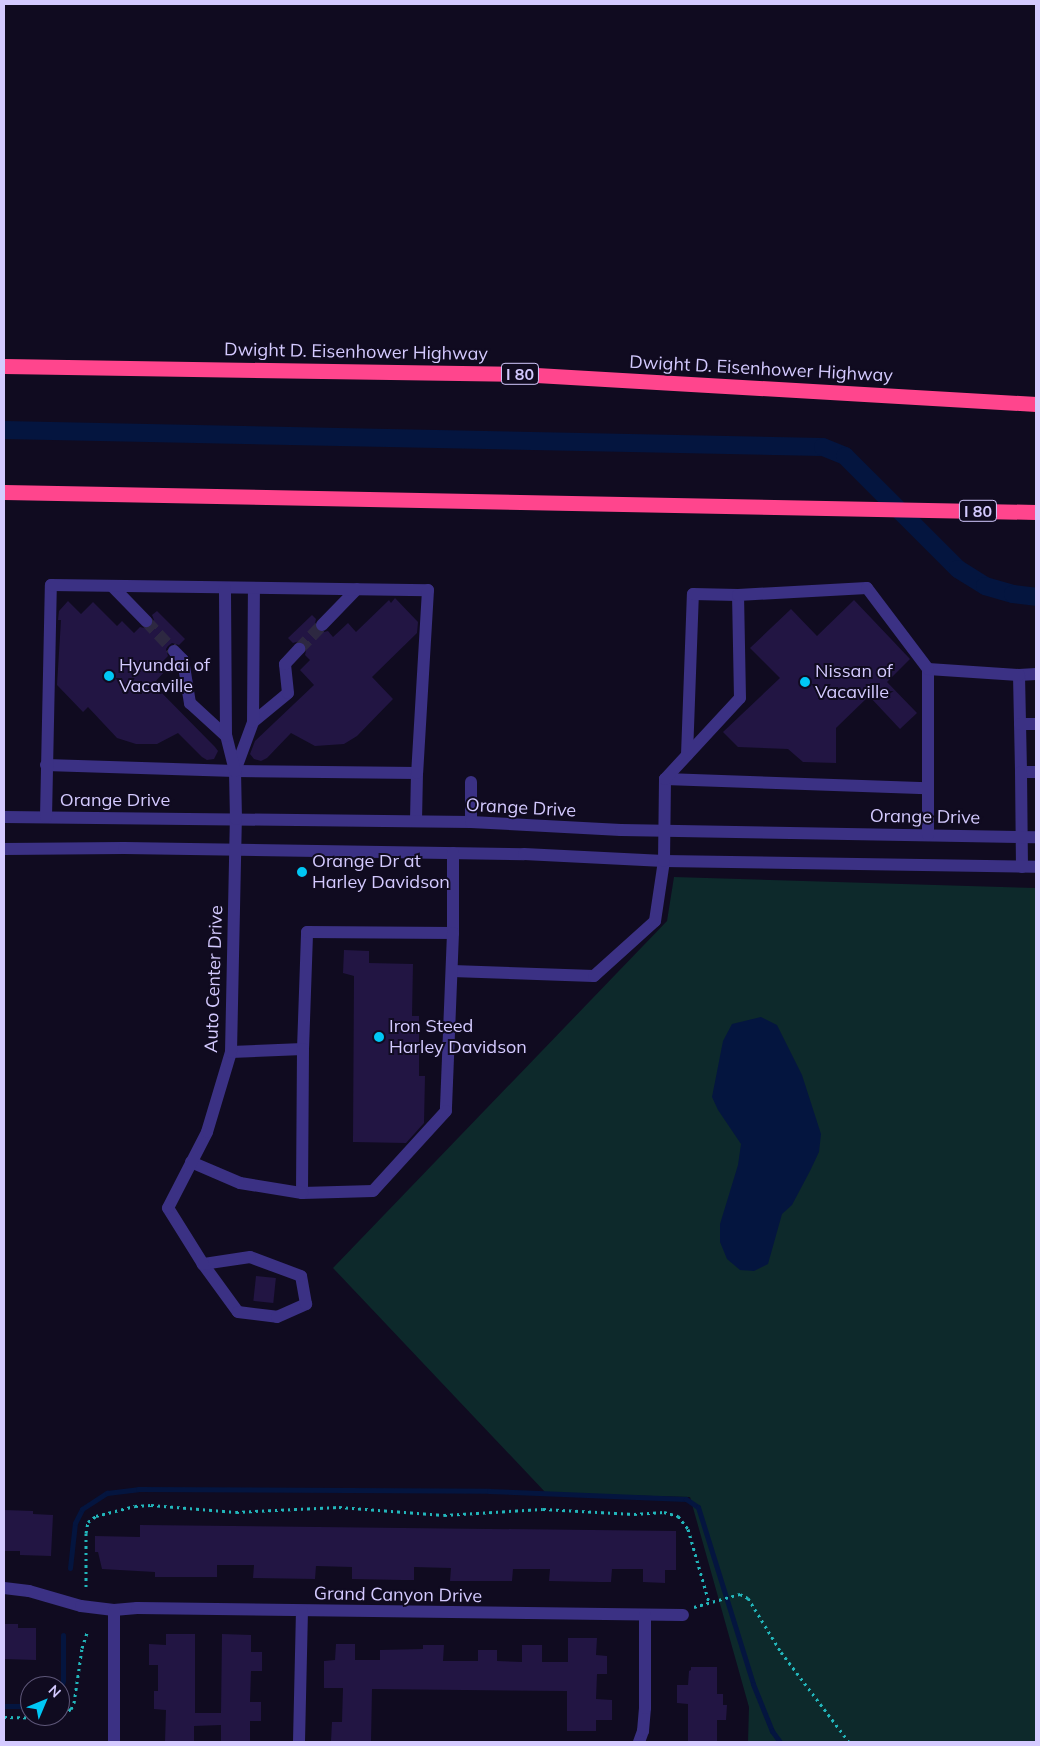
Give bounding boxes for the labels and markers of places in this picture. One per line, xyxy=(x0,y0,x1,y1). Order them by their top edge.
place label: Hyundai of Vacaville xyxy=(119,655,210,698)
place label: Nissan of Vacaville xyxy=(815,661,893,704)
marker: Hyundai of Vacaville xyxy=(103,670,115,682)
marker: Nissan of Vacaville xyxy=(799,676,811,688)
place label: Orange Dr at Harley Davidson xyxy=(312,851,450,894)
marker: Orange Dr at Harley Davidson xyxy=(296,866,308,878)
place label: Iron Steed Harley Davidson xyxy=(389,1016,527,1058)
marker: Iron Steed Harley Davidson xyxy=(373,1031,385,1043)

